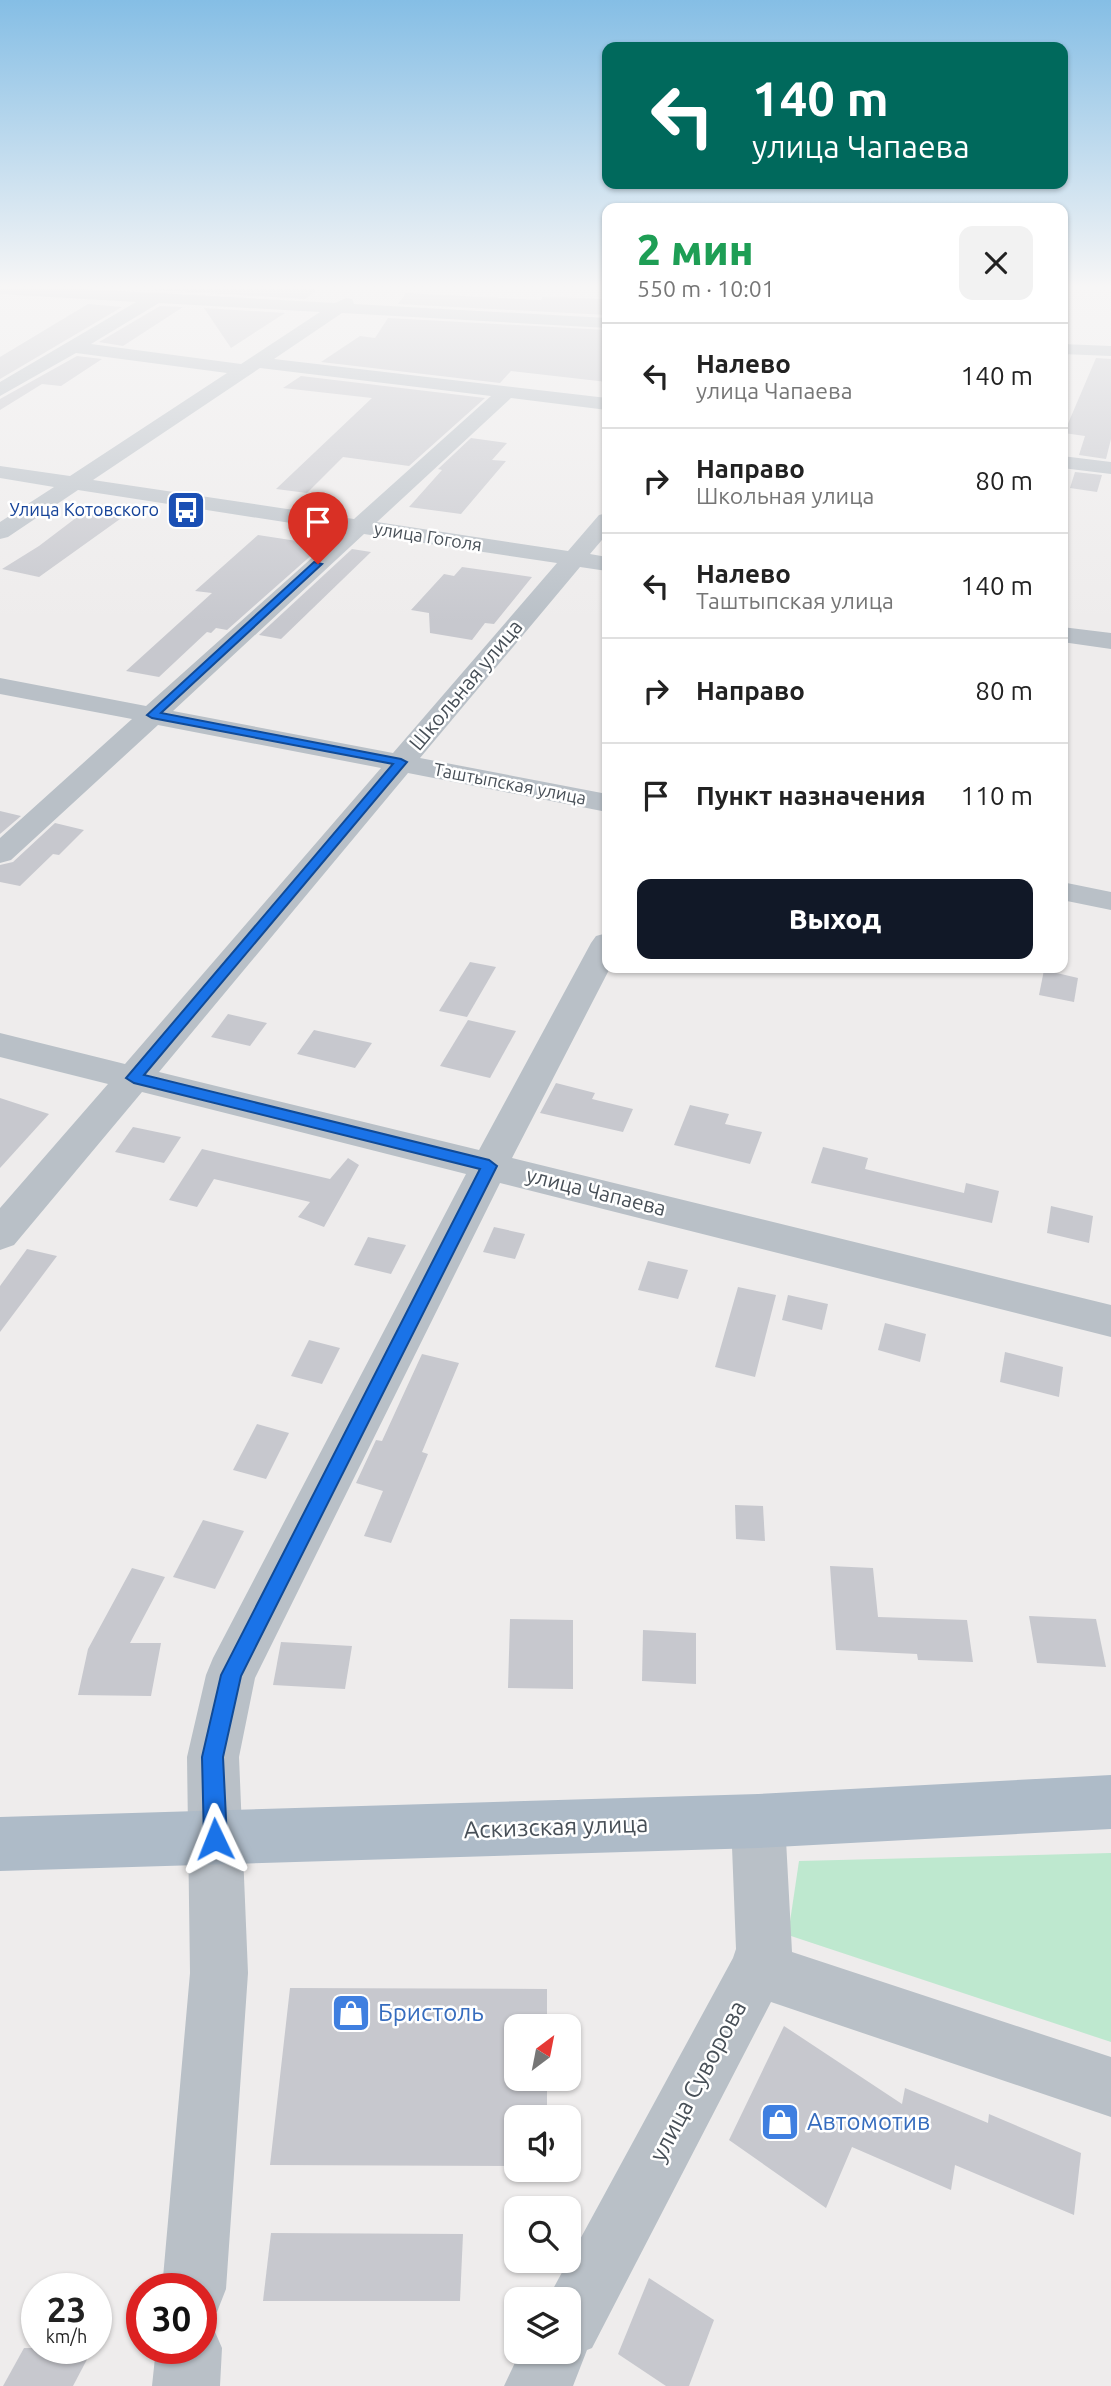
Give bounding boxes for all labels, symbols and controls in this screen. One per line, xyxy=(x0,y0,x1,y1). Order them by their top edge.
icon: left xyxy=(637,70,728,161)
text: 140 m xyxy=(752,70,889,125)
text: улица Чапаева xyxy=(752,128,970,164)
text: 2 мин xyxy=(637,226,754,273)
button: close xyxy=(959,226,1033,300)
text: 550 m · 10:01 xyxy=(637,276,775,301)
text: Налево xyxy=(696,349,791,378)
icon: left xyxy=(637,357,675,395)
text: 140 m xyxy=(961,361,1033,390)
text: улица Чапаева xyxy=(696,378,852,403)
text: Направо xyxy=(696,454,805,483)
icon: right xyxy=(637,462,675,500)
text: 80 m xyxy=(975,466,1033,495)
text: Школьная улица xyxy=(696,483,874,508)
bus stop icon: Улица Котовского xyxy=(165,489,207,531)
pin xyxy=(288,492,348,564)
place label: Улица Котовского xyxy=(9,499,159,519)
icon: arrive xyxy=(299,503,337,541)
street label: улица Гоголя xyxy=(373,518,484,554)
text: Налево xyxy=(696,559,791,588)
icon: left xyxy=(637,567,675,605)
text: 140 m xyxy=(961,571,1033,600)
text: Таштыпская улица xyxy=(696,588,894,613)
street label: Школьная улица xyxy=(404,614,527,754)
icon: right xyxy=(637,672,675,710)
text: Направо xyxy=(696,676,805,705)
text: 80 m xyxy=(975,676,1033,705)
street label: Таштыпская улица xyxy=(432,758,588,808)
icon: arrive xyxy=(637,777,675,815)
text: Пункт назначения xyxy=(696,781,926,810)
text: 110 m xyxy=(961,781,1033,810)
button: Выход xyxy=(637,879,1033,959)
street label: улица Чапаева xyxy=(524,1162,668,1220)
position arrow xyxy=(178,1802,252,1876)
street label: Аскизская улица xyxy=(463,1810,649,1843)
shop icon: Бристоль xyxy=(330,1992,372,2034)
street label: улица Суворова xyxy=(644,1996,751,2166)
place label: Бристоль xyxy=(378,1999,484,2026)
north arrow xyxy=(504,2014,581,2091)
map controls xyxy=(504,2014,581,2364)
shop icon: Автомотив xyxy=(759,2101,801,2143)
button: sound xyxy=(504,2105,581,2182)
place label: Автомотив xyxy=(807,2108,930,2135)
button: search xyxy=(504,2196,581,2273)
speed limit sign: 30 xyxy=(126,2273,217,2364)
button: layers xyxy=(504,2287,581,2364)
text: 23 xyxy=(47,2289,86,2329)
text: km/h xyxy=(46,2326,87,2346)

